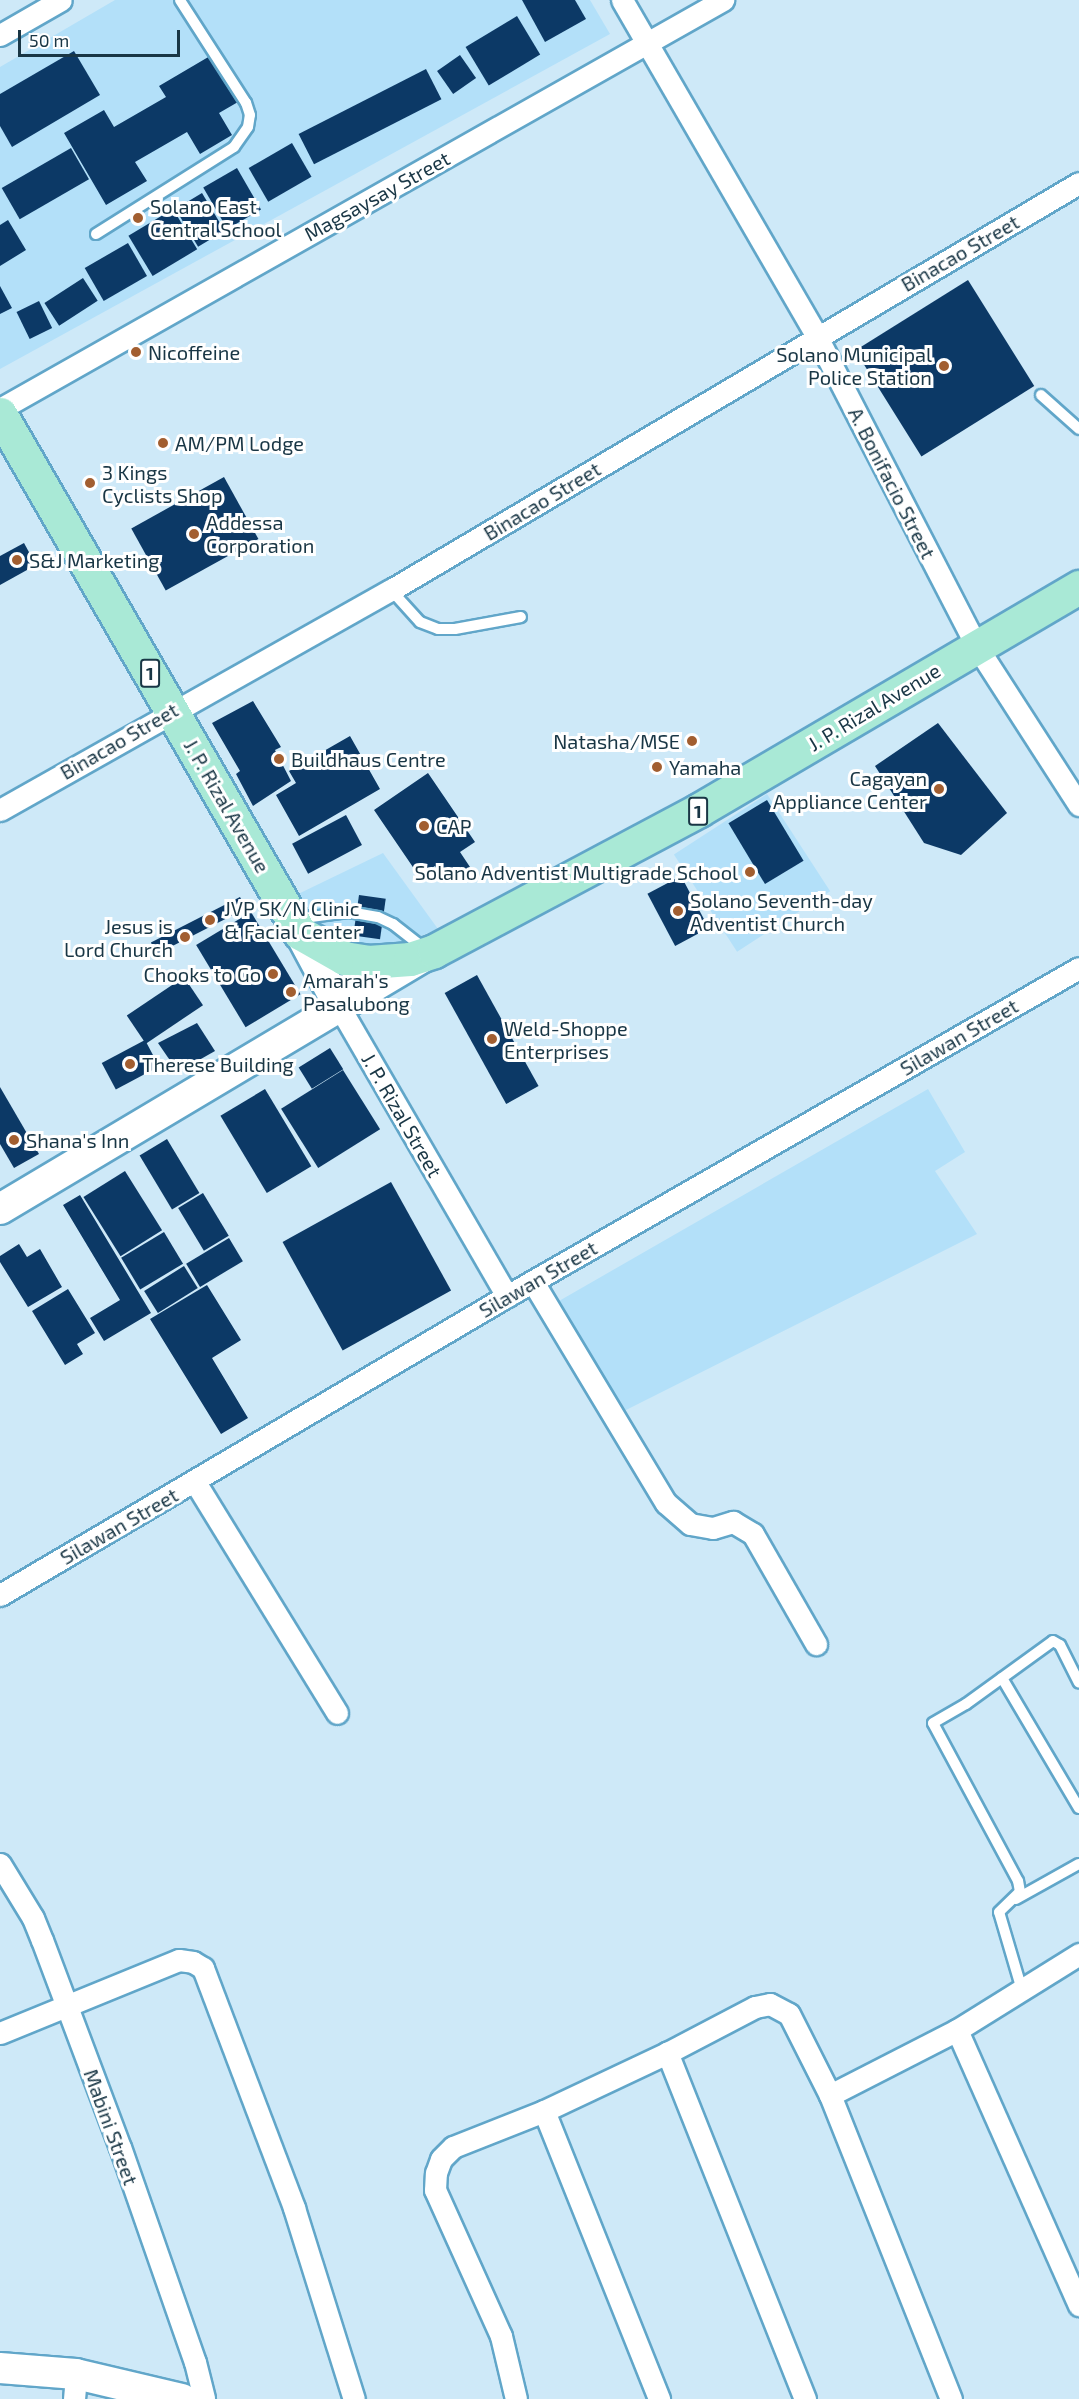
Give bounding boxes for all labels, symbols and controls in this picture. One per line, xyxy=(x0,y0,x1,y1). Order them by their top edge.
scale bar xyxy=(21,18,183,56)
text: 50 m xyxy=(29,29,69,51)
street label: Magsaysay Street xyxy=(300,146,454,246)
place label: Solano East Central School xyxy=(150,195,282,242)
street label: Binacao Street xyxy=(897,210,1023,296)
marker: Solano East Central School xyxy=(131,211,145,225)
place label: Nicoffeine xyxy=(148,340,240,364)
place label: Solano Municipal Police Station xyxy=(776,342,932,389)
marker: Nicoffeine xyxy=(129,345,143,359)
marker: Solano Municipal Police Station xyxy=(937,359,951,373)
street label: A. Bonifacio Street xyxy=(844,403,940,563)
place label: AM/PM Lodge xyxy=(175,431,304,455)
marker: AM/PM Lodge xyxy=(156,436,170,450)
street label: Binacao Street xyxy=(479,457,605,545)
place label: 3 Kings Cyclists Shop xyxy=(102,460,223,507)
marker: 3 Kings Cyclists Shop xyxy=(83,476,97,490)
place label: Addessa Corporation xyxy=(206,510,314,557)
marker: Addessa Corporation xyxy=(187,527,201,541)
place label: S&J Marketing xyxy=(29,548,159,572)
marker: S&J Marketing xyxy=(10,553,24,567)
road number: 1 xyxy=(140,658,160,688)
street label: J. P. Rizal Avenue xyxy=(803,658,945,756)
street label: Binacao Street xyxy=(56,698,182,784)
place label: Natasha/MSE xyxy=(553,729,680,753)
marker: Natasha/MSE xyxy=(685,734,699,748)
street label: J. P. Rizal Avenue xyxy=(179,735,275,877)
place label: Buildhaus Centre xyxy=(291,747,446,771)
marker: Buildhaus Centre xyxy=(272,752,286,766)
place label: Yamaha xyxy=(669,755,741,779)
marker: Yamaha xyxy=(650,760,664,774)
place label: Cagayan Appliance Center xyxy=(773,766,927,813)
marker: Cagayan Appliance Center xyxy=(932,782,946,796)
road number: 1 xyxy=(688,796,708,826)
place label: CAP xyxy=(436,814,472,838)
marker: CAP xyxy=(417,819,431,833)
place label: Solano Adventist Multigrade School xyxy=(414,860,738,884)
marker: Solano Adventist Multigrade School xyxy=(743,865,757,879)
place label: Solano Seventh-day Adventist Church xyxy=(690,888,873,935)
place label: JVP SK/N Clinic & Facial Center xyxy=(224,897,361,944)
marker: Solano Seventh-day Adventist Church xyxy=(671,904,685,918)
marker: JVP SK/N Clinic & Facial Center xyxy=(201,911,219,929)
place label: Jesus is Lord Church xyxy=(64,914,173,961)
marker: Jesus is Lord Church xyxy=(178,930,192,944)
place label: Chooks to Go xyxy=(143,962,261,986)
marker: Chooks to Go xyxy=(266,967,280,981)
place label: Amarah's Pasalubong xyxy=(303,969,410,1016)
marker: Amarah's Pasalubong xyxy=(284,985,298,999)
street label: Silawan Street xyxy=(896,994,1022,1080)
place label: Weld-Shoppe Enterprises xyxy=(504,1016,628,1063)
marker: Weld-Shoppe Enterprises xyxy=(485,1032,499,1046)
street label: J. P. Rizal Street xyxy=(357,1049,447,1181)
place label: Therese Building xyxy=(142,1052,294,1076)
marker: Therese Building xyxy=(123,1057,137,1071)
place label: Shana's Inn xyxy=(26,1128,129,1152)
marker: Shana's Inn xyxy=(7,1133,21,1147)
street label: Silawan Street xyxy=(475,1236,601,1322)
street label: Silawan Street xyxy=(56,1483,182,1569)
street label: Mabini Street xyxy=(79,2066,143,2188)

